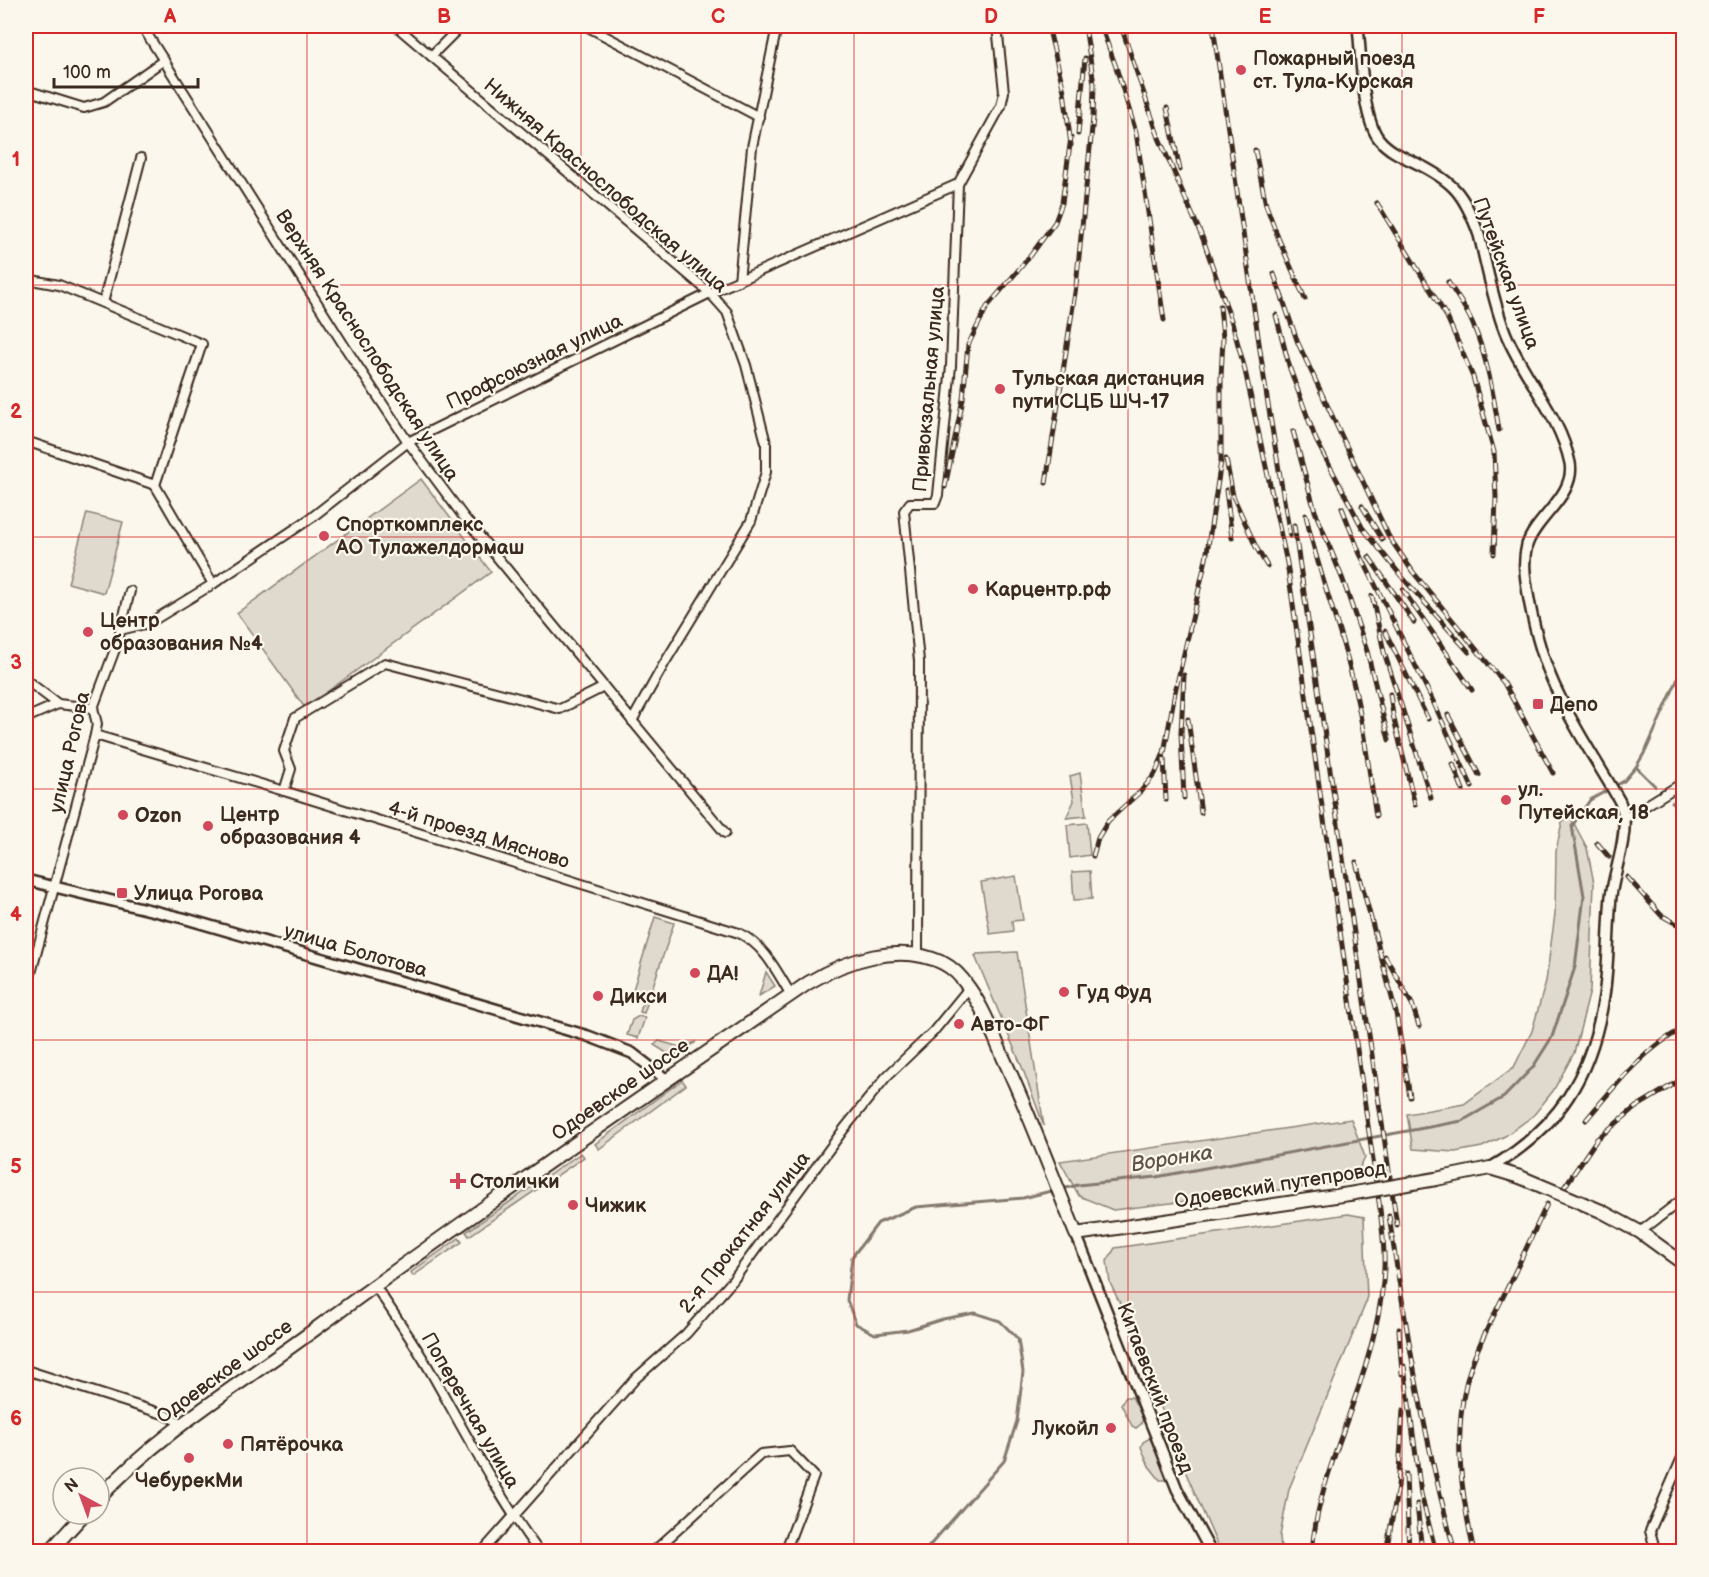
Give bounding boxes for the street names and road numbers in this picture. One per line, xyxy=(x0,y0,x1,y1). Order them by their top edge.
street label: Нижняя Краснослободская улица xyxy=(479,73,732,298)
street label: Путейская улица xyxy=(1467,194,1545,353)
street label: Верхняя Краснослободская улица xyxy=(270,205,464,486)
street label: Привокзальная улица xyxy=(908,285,950,493)
street label: Профсоюзная улица xyxy=(442,309,627,415)
street label: улица Рогова xyxy=(44,689,96,815)
street label: 4-й проезд Мясново xyxy=(385,796,572,874)
street label: улица Болотова xyxy=(281,919,430,983)
street label: Одоевское шоссе xyxy=(547,1033,694,1146)
street label: 2-я Прокатная улица xyxy=(674,1147,816,1318)
street label: Одоевский путепровод xyxy=(1173,1156,1388,1214)
street label: Китаевский проезд xyxy=(1111,1300,1199,1477)
street label: Одоевское шоссе xyxy=(152,1314,297,1429)
street label: Поперечная улица xyxy=(416,1328,525,1493)

